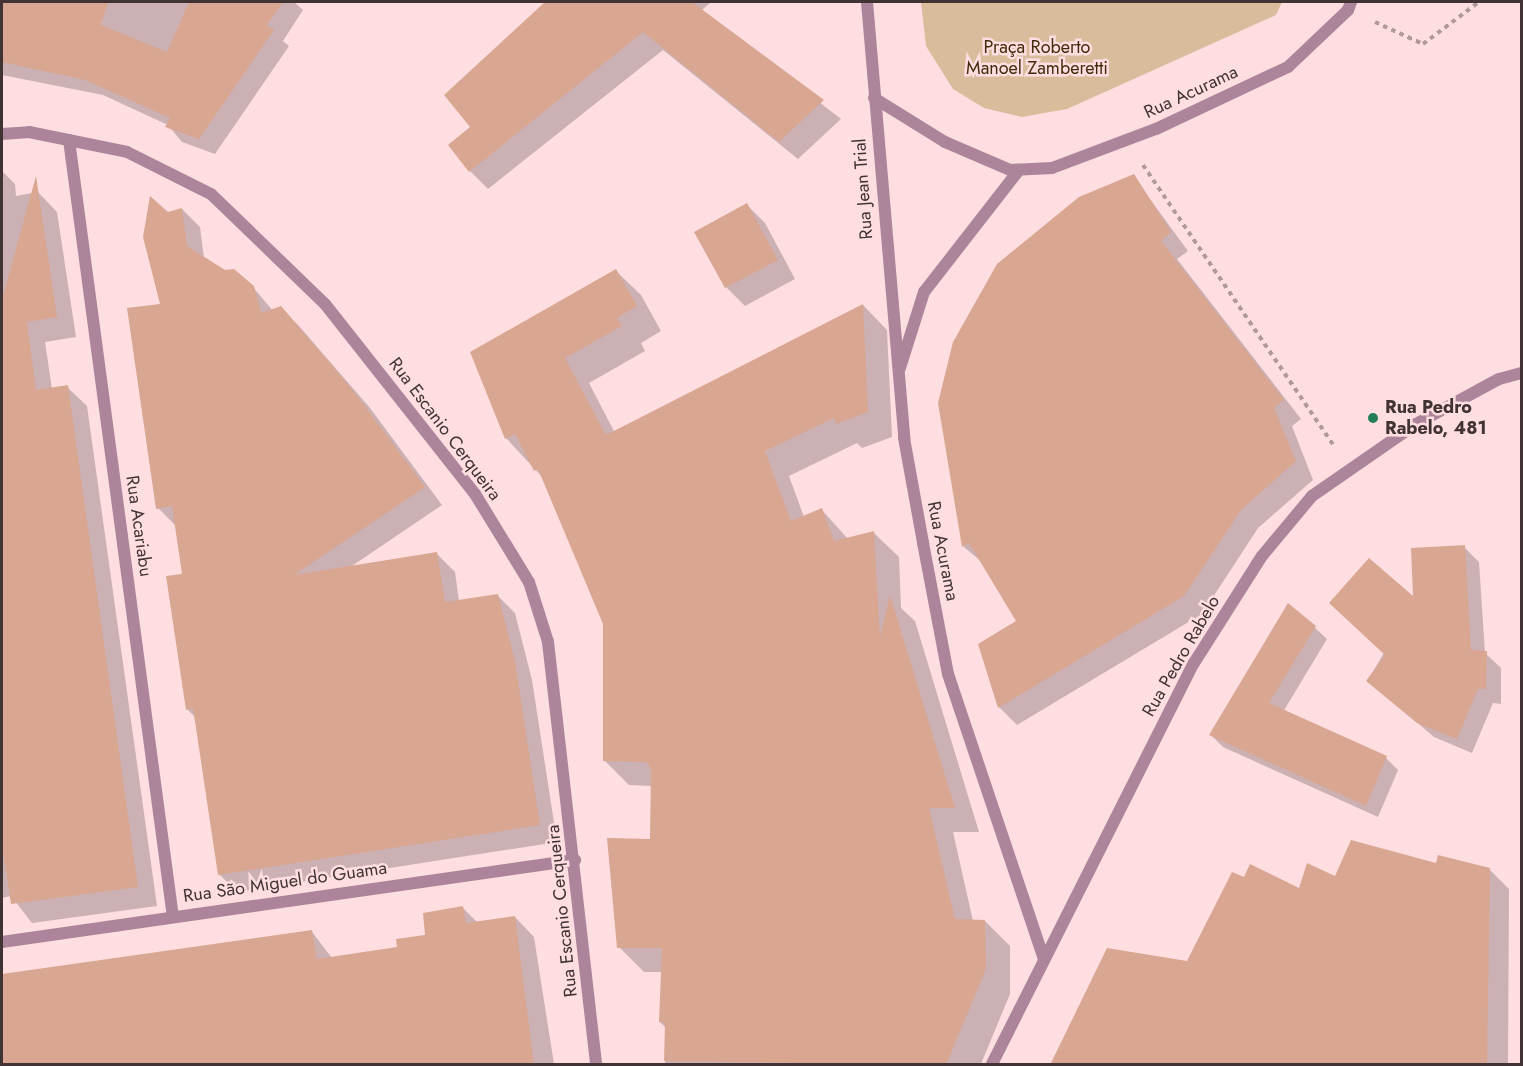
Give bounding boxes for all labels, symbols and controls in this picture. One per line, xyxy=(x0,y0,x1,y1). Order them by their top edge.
park label: Praça Roberto Manoel Zamberetti xyxy=(966,37,1108,80)
street label: Rua Acurama xyxy=(1141,61,1241,123)
street label: Rua Jean Trial xyxy=(849,138,877,240)
street label: Rua Escanio Cerqueira xyxy=(384,353,506,505)
place label: Rua Pedro Rabelo, 481 xyxy=(1385,397,1487,440)
marker: Rua Pedro Rabelo, 481 xyxy=(1366,411,1380,425)
street label: Rua Acariabu xyxy=(121,474,157,578)
street label: Rua Acurama xyxy=(923,499,963,603)
street label: Rua Pedro Rabelo xyxy=(1138,592,1224,720)
street label: Rua Escanio Cerqueira xyxy=(542,824,582,998)
street label: Rua São Miguel do Guama xyxy=(182,857,388,907)

